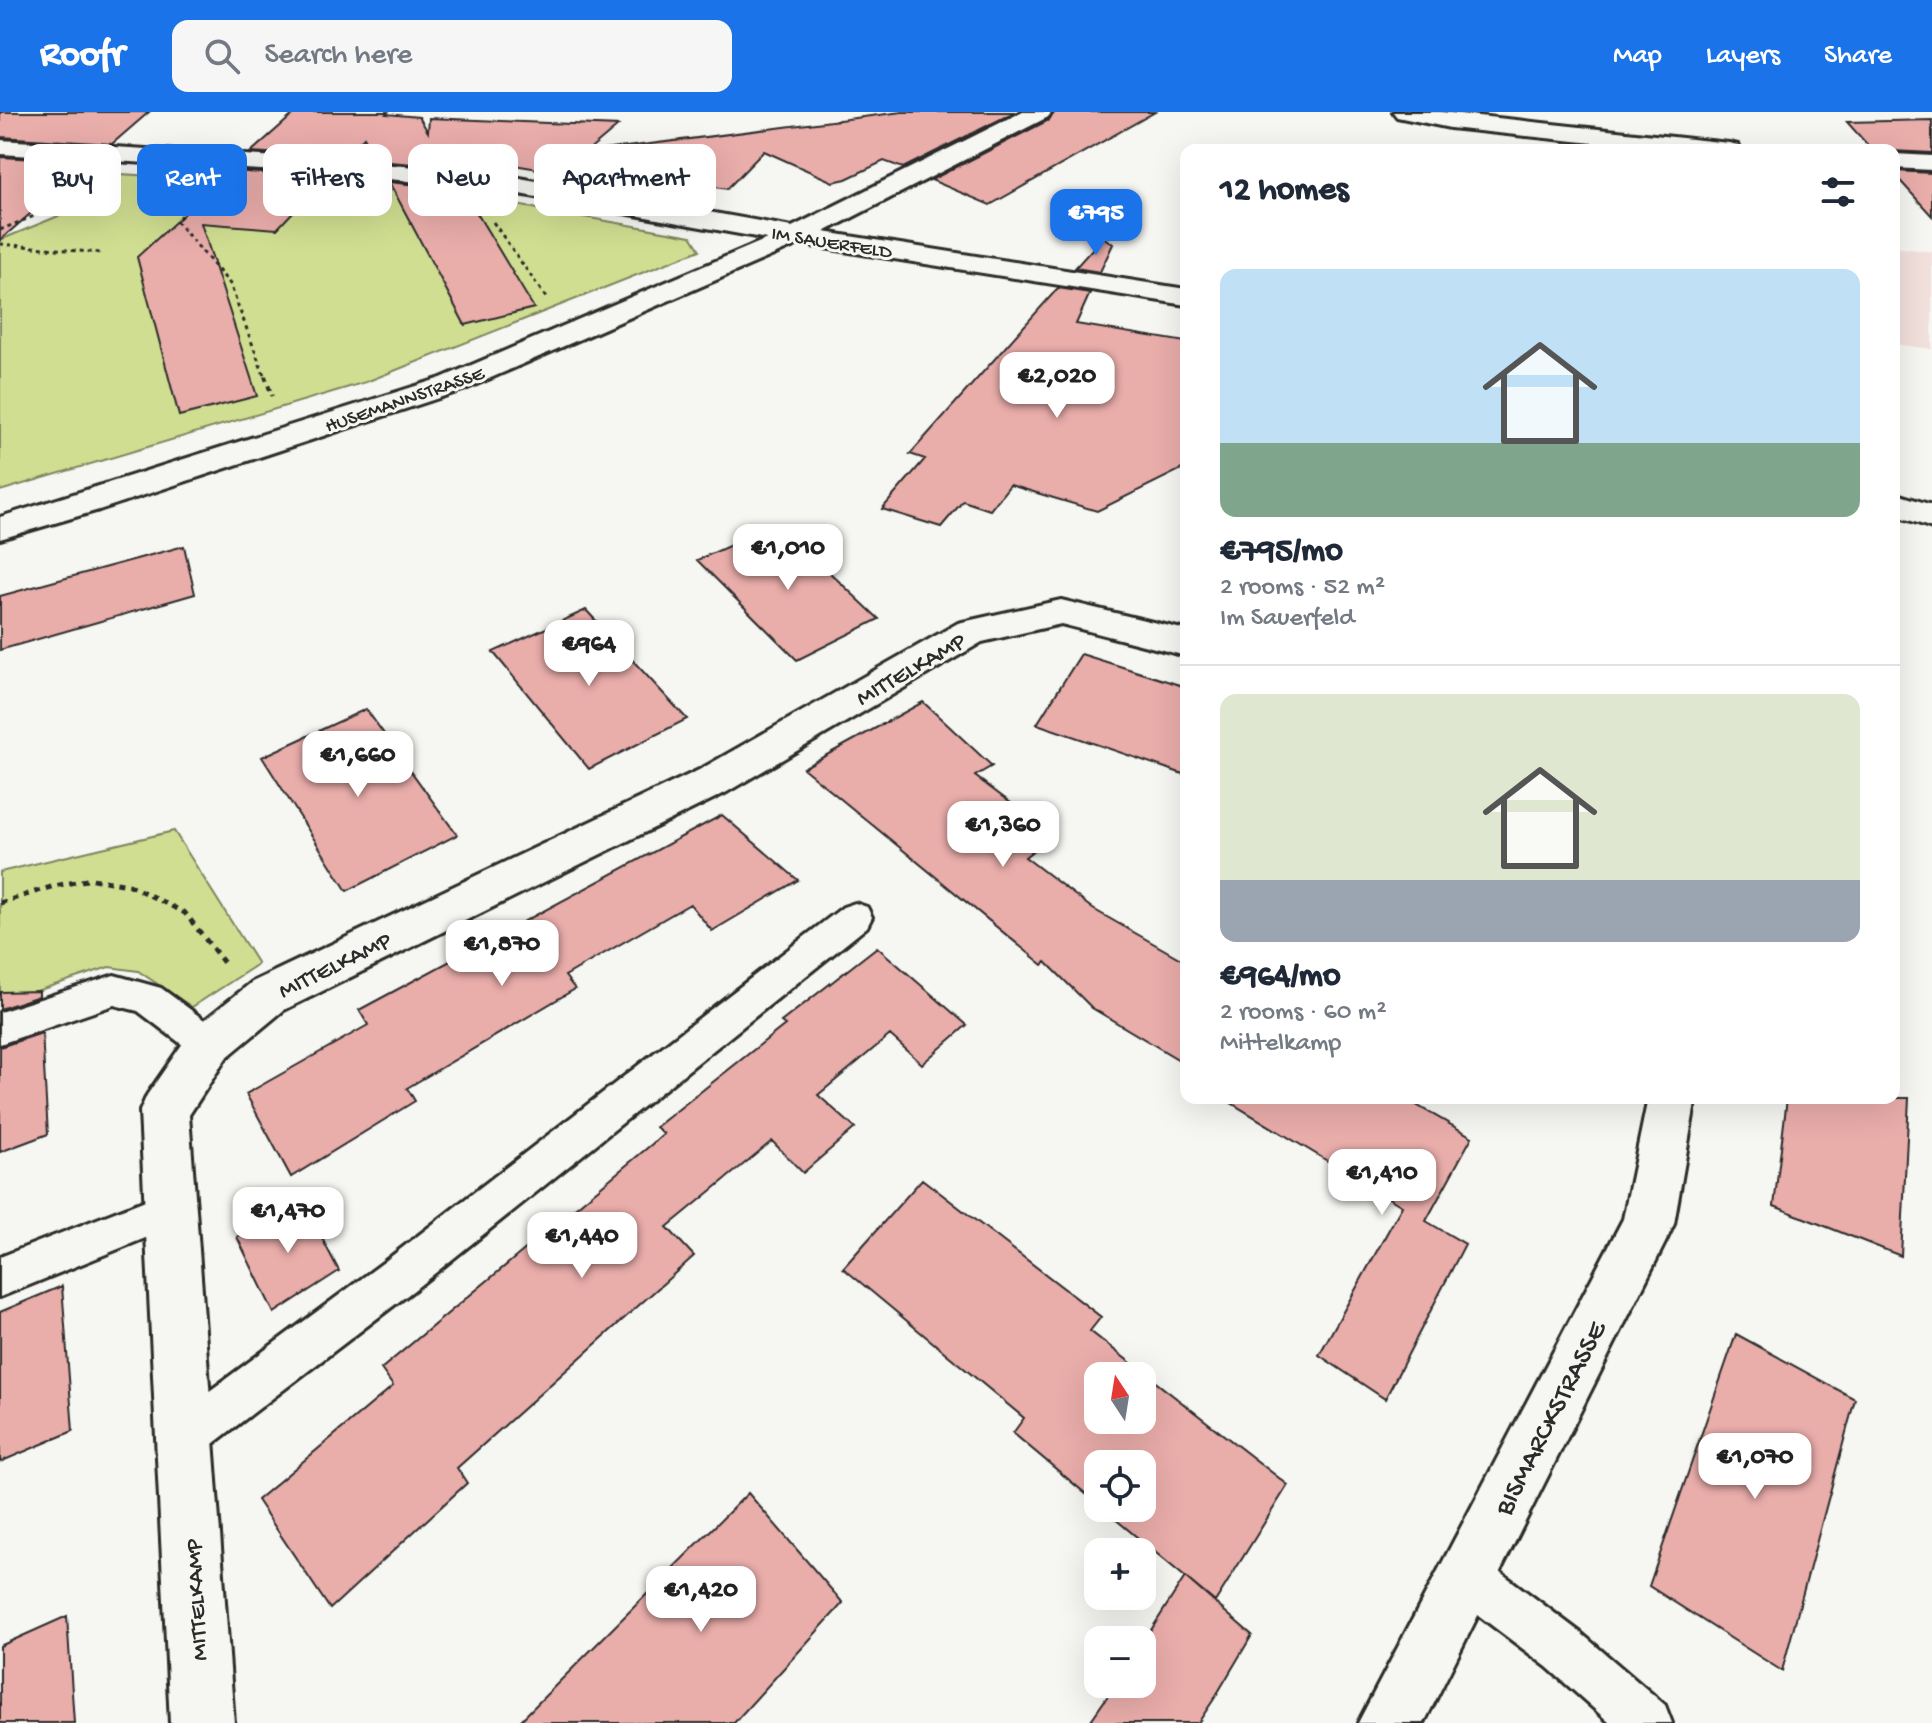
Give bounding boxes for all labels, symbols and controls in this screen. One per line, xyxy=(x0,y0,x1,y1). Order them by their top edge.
search box xyxy=(172,20,732,92)
text: Roofr xyxy=(40,34,124,78)
icon: search xyxy=(200,34,244,78)
text: Search here xyxy=(264,39,412,74)
text: Map xyxy=(1613,40,1662,73)
text: Layers xyxy=(1706,40,1780,73)
text: Share xyxy=(1824,40,1892,73)
chip: Buy xyxy=(24,144,121,216)
chip: Rent xyxy=(137,144,247,216)
chip: Filters xyxy=(263,144,392,216)
chip: New xyxy=(408,144,518,216)
chip: Apartment xyxy=(534,144,716,216)
icon: filters xyxy=(1816,170,1860,214)
text: 12 homes xyxy=(1220,172,1349,212)
pin: €795 xyxy=(1049,189,1143,257)
text: €795 xyxy=(1068,199,1124,230)
street label: IM SAUERFELD xyxy=(769,224,894,266)
icon: home xyxy=(1468,321,1612,465)
pin: €2,020 xyxy=(992,352,1122,420)
text: €2,020 xyxy=(1018,362,1096,393)
street label: HUSEMANNSTRASSE xyxy=(323,363,489,439)
pin: €1,010 xyxy=(723,524,853,592)
text: €795/mo xyxy=(1220,533,1343,573)
text: €1,010 xyxy=(751,534,825,565)
text: 2 rooms · 52 m² xyxy=(1220,573,1385,604)
text: Im Sauerfeld xyxy=(1220,604,1355,635)
pin: €964 xyxy=(542,620,636,688)
street label: MITTELKAMP xyxy=(852,628,972,714)
text: €964 xyxy=(562,630,616,661)
pin: €1,660 xyxy=(293,731,423,799)
text: €1,660 xyxy=(320,741,396,772)
icon: home xyxy=(1468,746,1612,890)
pin: €1,360 xyxy=(938,801,1068,869)
text: €1,360 xyxy=(965,811,1041,842)
pin: €1,870 xyxy=(437,920,567,988)
street label: MITTELKAMP xyxy=(274,927,397,1007)
text: €1,870 xyxy=(464,930,540,961)
text: €964/mo xyxy=(1220,958,1341,998)
text: 2 rooms · 60 m² xyxy=(1220,998,1386,1029)
text: Mittelkamp xyxy=(1220,1029,1341,1060)
pin: €1,410 xyxy=(1317,1149,1447,1217)
text: €1,410 xyxy=(1346,1159,1418,1190)
pin: €1,470 xyxy=(223,1187,353,1255)
text: €1,470 xyxy=(251,1197,325,1228)
pin: €1,440 xyxy=(517,1212,647,1280)
text: €1,440 xyxy=(545,1222,619,1253)
street label: BISMARCKSTRASSE xyxy=(1488,1315,1616,1523)
north arrow xyxy=(1084,1362,1156,1434)
map controls xyxy=(1084,1362,1156,1698)
pin: €1,070 xyxy=(1690,1433,1820,1501)
text: €1,070 xyxy=(1716,1443,1794,1474)
button: locate xyxy=(1084,1450,1156,1522)
street label: MITTELKAMP xyxy=(181,1537,216,1661)
button: + xyxy=(1084,1538,1156,1610)
pin: €1,420 xyxy=(636,1566,766,1634)
text: €1,420 xyxy=(664,1576,738,1607)
button: − xyxy=(1084,1626,1156,1698)

